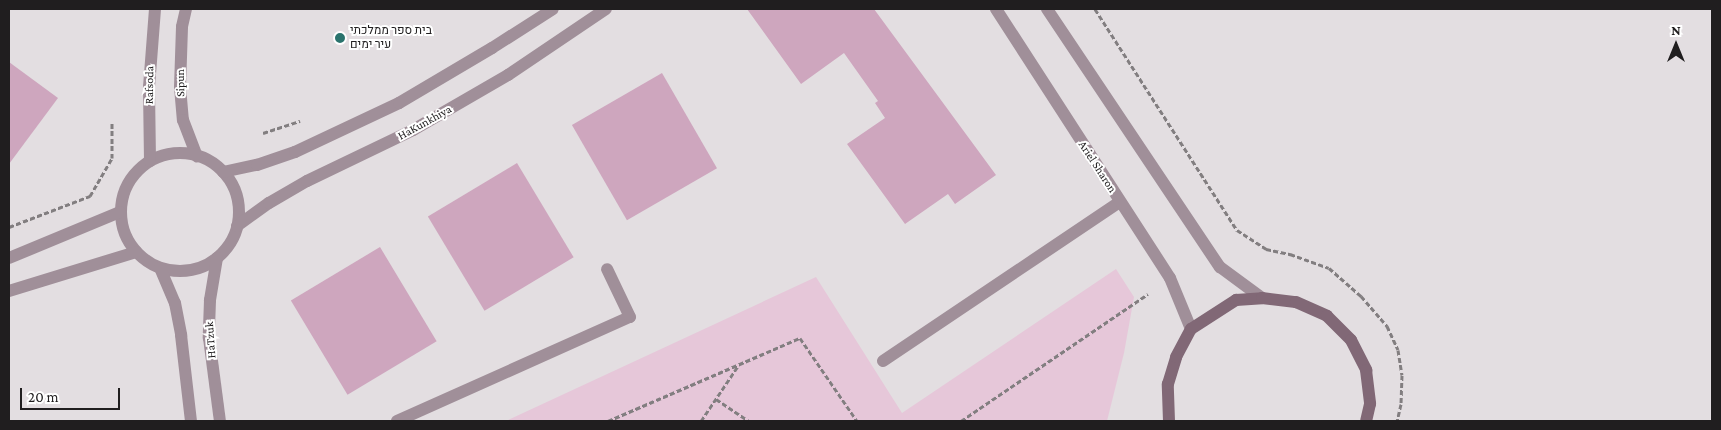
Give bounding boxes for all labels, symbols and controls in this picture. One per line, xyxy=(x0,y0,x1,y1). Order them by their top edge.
north arrow xyxy=(1651,20,1701,70)
text: N xyxy=(1671,22,1681,38)
place label: בית ספר ממלכתי עיר ימים xyxy=(350,24,432,52)
marker: בית ספר ממלכתי עיר ימים xyxy=(334,32,346,44)
street label: Rafsoda xyxy=(142,66,158,104)
street label: Sipun xyxy=(174,69,188,97)
street label: HaKunkhiya xyxy=(396,102,454,144)
street label: Ariel Sharon xyxy=(1075,138,1119,196)
street label: HaTzuk xyxy=(203,321,219,359)
scale bar xyxy=(22,378,122,410)
text: 20 m xyxy=(28,389,59,405)

